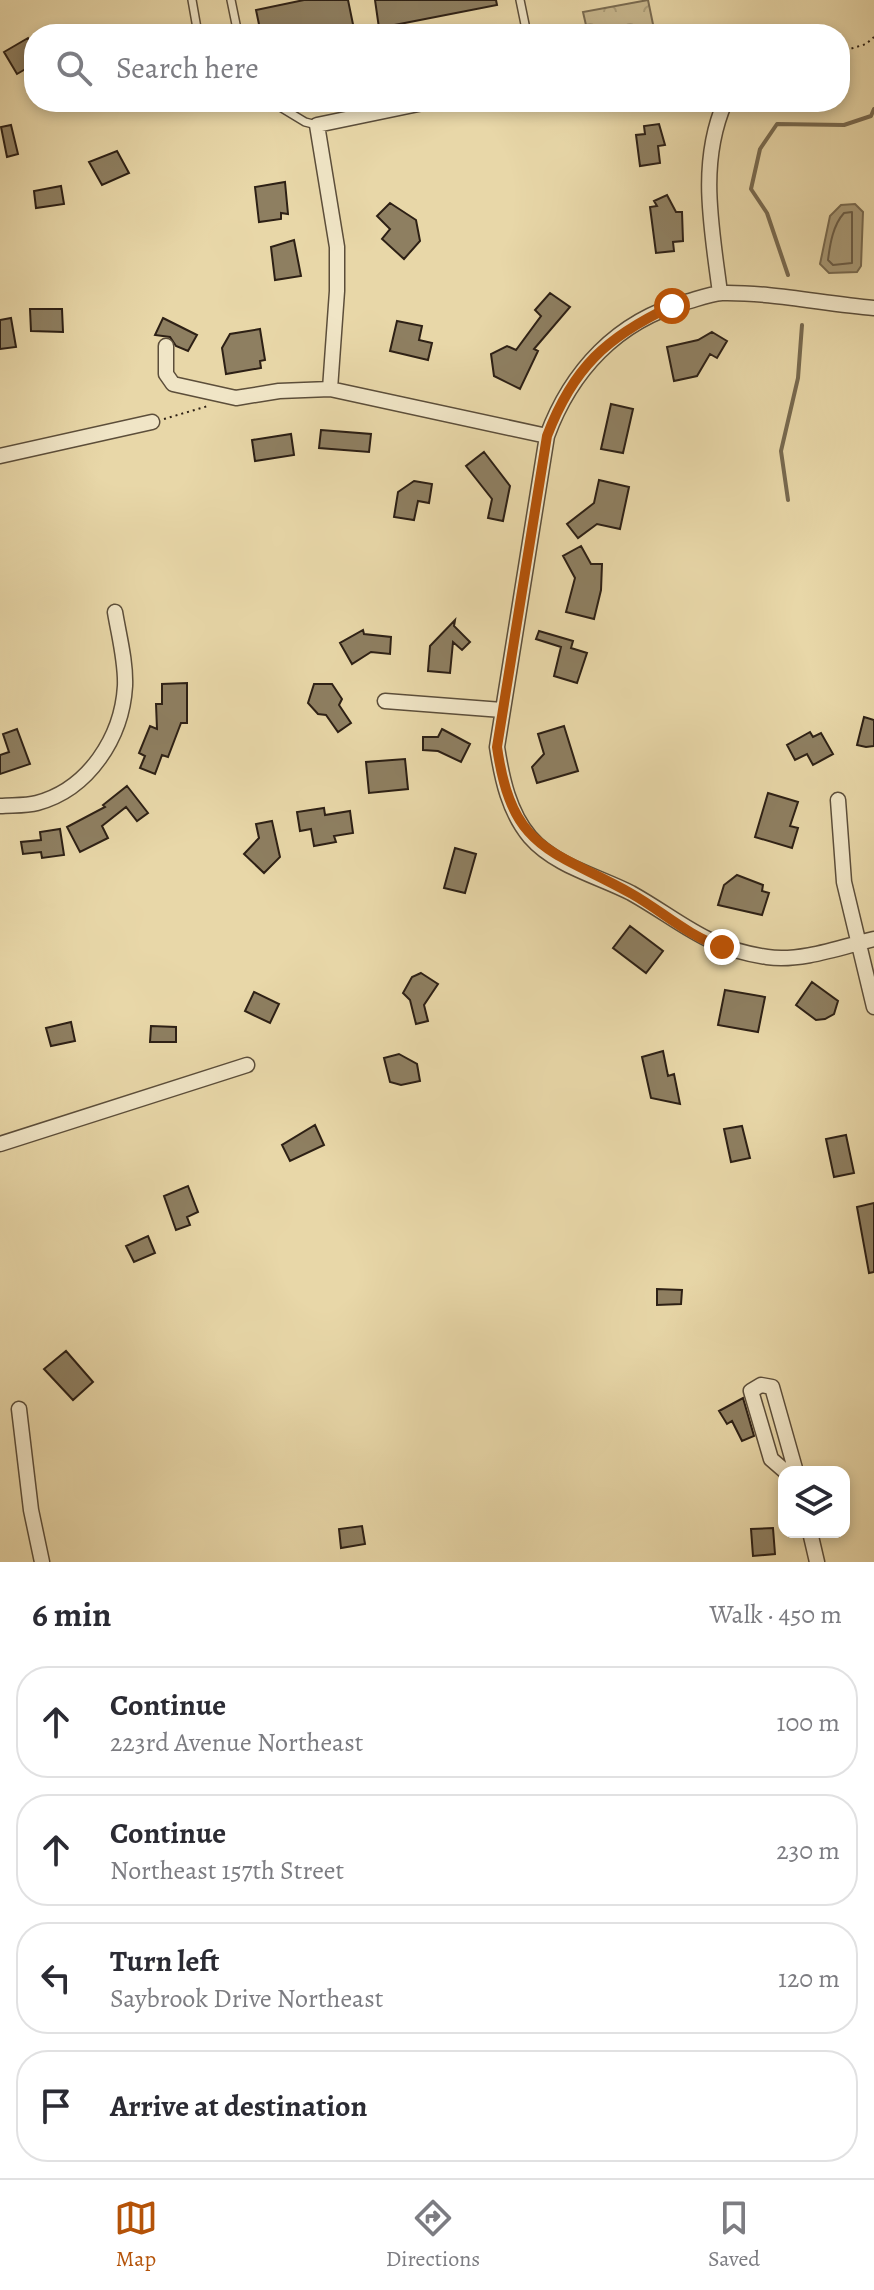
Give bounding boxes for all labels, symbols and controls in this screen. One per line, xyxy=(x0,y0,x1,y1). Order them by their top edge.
search box xyxy=(24,24,850,112)
icon: search xyxy=(52,46,96,90)
text: Search here xyxy=(116,48,259,88)
route start xyxy=(654,288,690,324)
route end xyxy=(704,929,740,965)
map controls xyxy=(778,1466,850,1538)
button: layers xyxy=(778,1466,850,1538)
text: 6 min xyxy=(32,1591,111,1638)
text: Walk · 450 m xyxy=(709,1597,842,1632)
text: Continue xyxy=(110,1685,226,1725)
icon: ahead xyxy=(34,1700,78,1744)
text: 100 m xyxy=(777,1705,840,1740)
text: 223rd Avenue Northeast xyxy=(110,1725,363,1760)
text: Continue xyxy=(110,1813,226,1853)
icon: ahead xyxy=(34,1828,78,1872)
text: 230 m xyxy=(776,1833,840,1868)
text: Northeast 157th Street xyxy=(110,1853,344,1888)
text: Turn left xyxy=(110,1941,219,1981)
icon: left xyxy=(34,1956,78,2000)
text: 120 m xyxy=(778,1961,840,1996)
text: Saybrook Drive Northeast xyxy=(110,1981,383,2016)
icon: arrive xyxy=(34,2084,78,2128)
text: Arrive at destination xyxy=(110,2086,367,2126)
tab: Map xyxy=(114,2196,158,2274)
tab: Directions xyxy=(386,2196,480,2274)
tab: Saved xyxy=(708,2196,760,2274)

